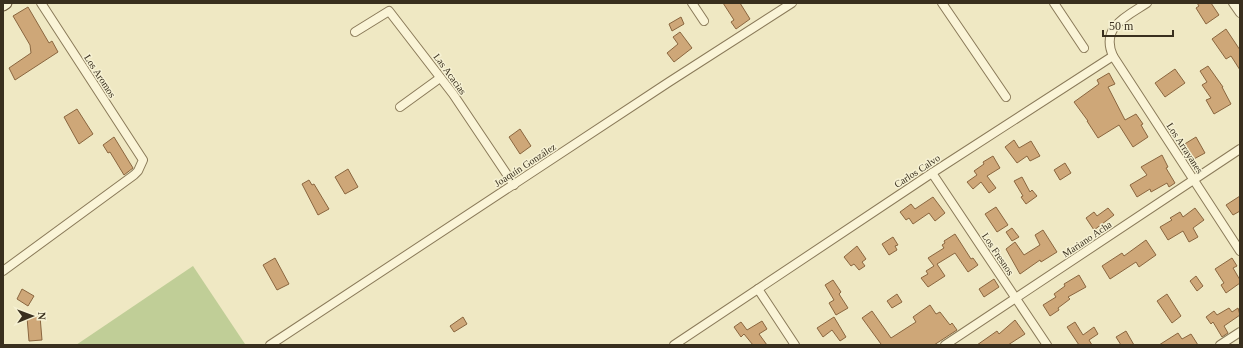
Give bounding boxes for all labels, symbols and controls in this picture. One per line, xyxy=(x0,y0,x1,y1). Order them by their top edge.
scale bar xyxy=(1103,12,1173,38)
text: 50 m xyxy=(1109,19,1134,33)
street label: Las Acacias xyxy=(431,51,469,97)
street label: Los Aromos xyxy=(82,52,118,100)
street label: Los Arrayanes xyxy=(1165,121,1205,175)
street label: Joaquín González xyxy=(492,141,558,189)
street label: Carlos Calvo xyxy=(892,152,942,190)
street label: Mariano Acha xyxy=(1060,218,1114,259)
street label: Los Fresnos xyxy=(980,231,1016,277)
north arrow xyxy=(12,296,52,336)
text: N xyxy=(36,312,48,320)

